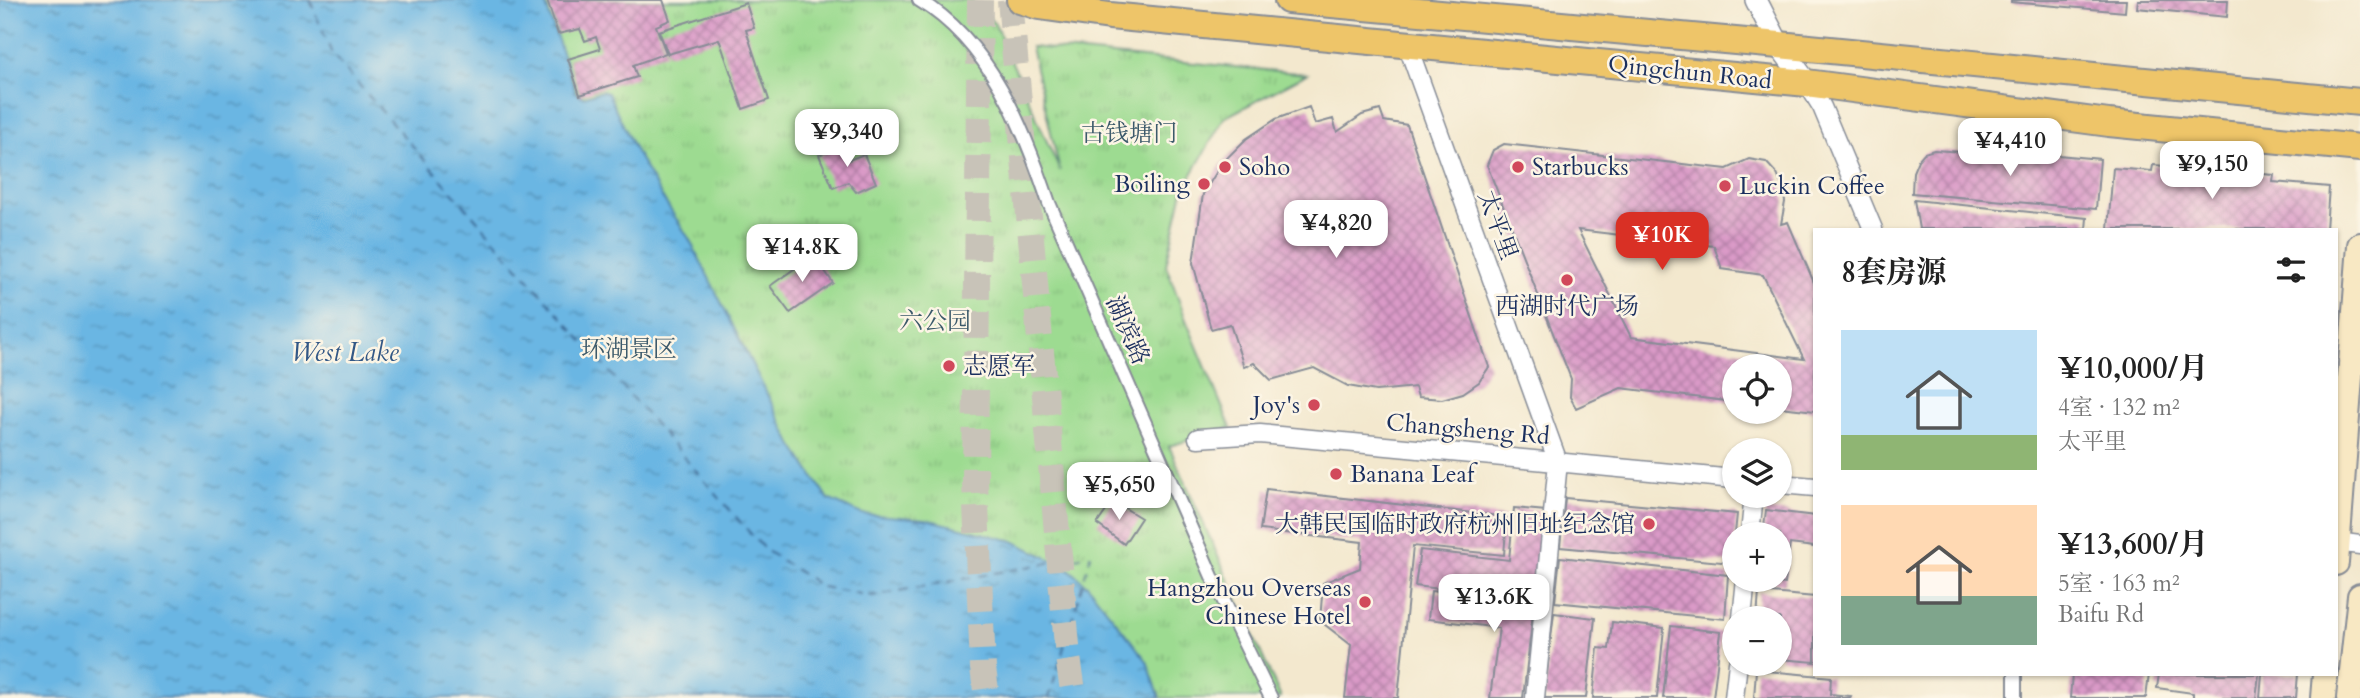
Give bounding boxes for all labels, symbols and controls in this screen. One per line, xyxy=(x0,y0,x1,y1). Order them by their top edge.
street label: Qingchun Road xyxy=(1606,47,1774,98)
pin: ¥9,340 xyxy=(790,110,904,169)
text: ¥9,340 xyxy=(811,116,883,147)
park label: 古钱塘门 xyxy=(1081,117,1177,150)
pin: ¥4,410 xyxy=(1953,118,2067,178)
text: ¥4,410 xyxy=(1974,125,2046,156)
pin: ¥9,150 xyxy=(2155,142,2269,201)
text: ¥9,150 xyxy=(2176,148,2248,179)
place label: Soho xyxy=(1239,151,1290,184)
place label: Starbucks xyxy=(1532,151,1629,184)
marker: Soho xyxy=(1217,159,1233,175)
marker: Starbucks xyxy=(1510,159,1526,175)
place label: Boiling xyxy=(1114,168,1191,201)
place label: Luckin Coffee xyxy=(1739,170,1885,203)
marker: Boiling xyxy=(1196,176,1212,192)
marker: Luckin Coffee xyxy=(1717,178,1733,194)
street label: 太平里 xyxy=(1470,186,1525,265)
pin: ¥4,820 xyxy=(1279,201,1393,260)
text: ¥4,820 xyxy=(1300,207,1372,238)
pin: ¥10K xyxy=(1621,212,1703,272)
text: ¥10K xyxy=(1632,219,1692,250)
pin: ¥14.8K xyxy=(745,224,859,284)
text: ¥14.8K xyxy=(763,231,842,262)
icon: filters xyxy=(2272,251,2310,289)
text: 8套房源 xyxy=(1841,252,1946,293)
marker: 西湖时代广场 xyxy=(1559,272,1575,288)
place label: 西湖时代广场 xyxy=(1495,290,1639,323)
street label: 湖滨路 xyxy=(1098,291,1157,370)
park label: 六公园 xyxy=(899,305,971,338)
park label: 环湖景区 xyxy=(581,333,677,366)
water label: West Lake xyxy=(291,335,400,370)
text: ¥10,000/月 xyxy=(2058,348,2208,389)
place label: 志愿军 xyxy=(963,350,1035,383)
map controls xyxy=(1722,354,1792,676)
button: locate xyxy=(1722,354,1792,424)
marker: 志愿军 xyxy=(941,358,957,374)
icon: home xyxy=(1897,358,1981,442)
place label: Joy's xyxy=(1250,389,1300,422)
text: 4室 · 132 m² xyxy=(2058,392,2180,423)
marker: Joy's xyxy=(1306,397,1322,413)
street label: Changsheng Rd xyxy=(1385,406,1551,453)
text: 太平里 xyxy=(2058,426,2127,457)
button: layers xyxy=(1722,438,1792,508)
place label: Banana Leaf xyxy=(1350,458,1478,491)
pin: ¥5,650 xyxy=(1062,462,1176,522)
marker: Banana Leaf xyxy=(1328,466,1344,482)
text: ¥5,650 xyxy=(1083,469,1155,500)
place label: 大韩民国临时政府杭州旧址纪念馆 xyxy=(1275,508,1635,541)
marker: 大韩民国临时政府杭州旧址纪念馆 xyxy=(1641,516,1657,532)
button: + xyxy=(1722,522,1792,592)
text: ¥13,600/月 xyxy=(2058,524,2208,565)
icon: home xyxy=(1897,533,1981,617)
text: 5室 · 163 m² xyxy=(2058,568,2180,599)
place label: Hangzhou Overseas Chinese Hotel xyxy=(1147,572,1351,633)
pin: ¥13.6K xyxy=(1437,574,1551,634)
text: ¥13.6K xyxy=(1455,581,1534,612)
marker: Hangzhou Overseas Chinese Hotel xyxy=(1357,594,1373,610)
text: Baifu Rd xyxy=(2058,599,2144,630)
button: − xyxy=(1722,606,1792,676)

